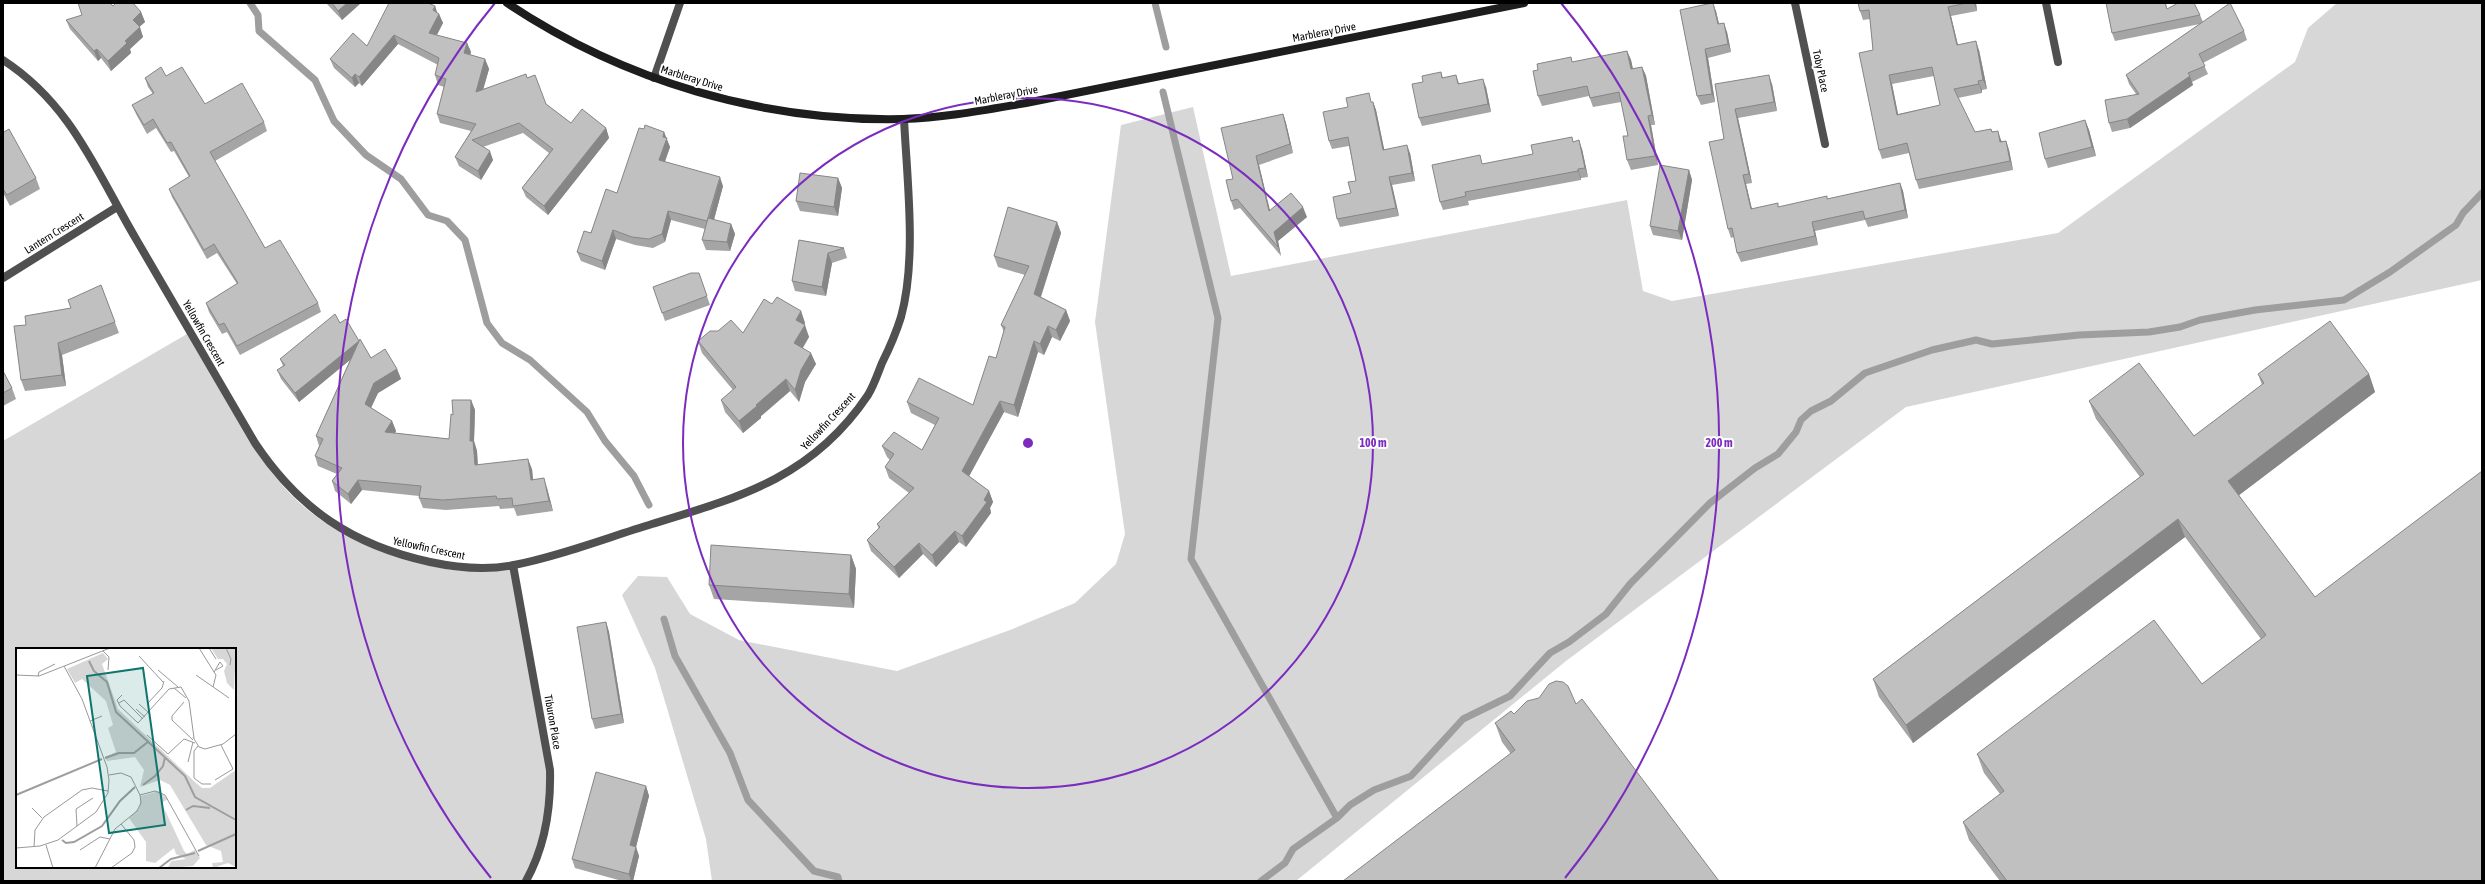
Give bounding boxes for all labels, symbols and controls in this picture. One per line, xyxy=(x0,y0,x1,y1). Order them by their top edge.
street label: Marbleray Drive xyxy=(1291,20,1357,44)
street label: Toby Place xyxy=(1811,49,1831,93)
street label: Marbleray Drive xyxy=(660,63,724,93)
street label: Marbleray Drive xyxy=(973,83,1039,107)
street label: Lantern Crescent xyxy=(22,210,86,256)
street label: Yellowfin Crescent xyxy=(180,298,228,368)
street label: Yellowfin Crescent xyxy=(799,390,857,452)
centre of rings xyxy=(1021,436,1035,450)
text: 100 m xyxy=(1359,436,1387,450)
text: 200 m xyxy=(1705,436,1733,450)
street label: Yellowfin Crescent xyxy=(392,534,466,562)
inset map xyxy=(16,648,236,868)
street label: Tiburon Place xyxy=(542,694,564,750)

